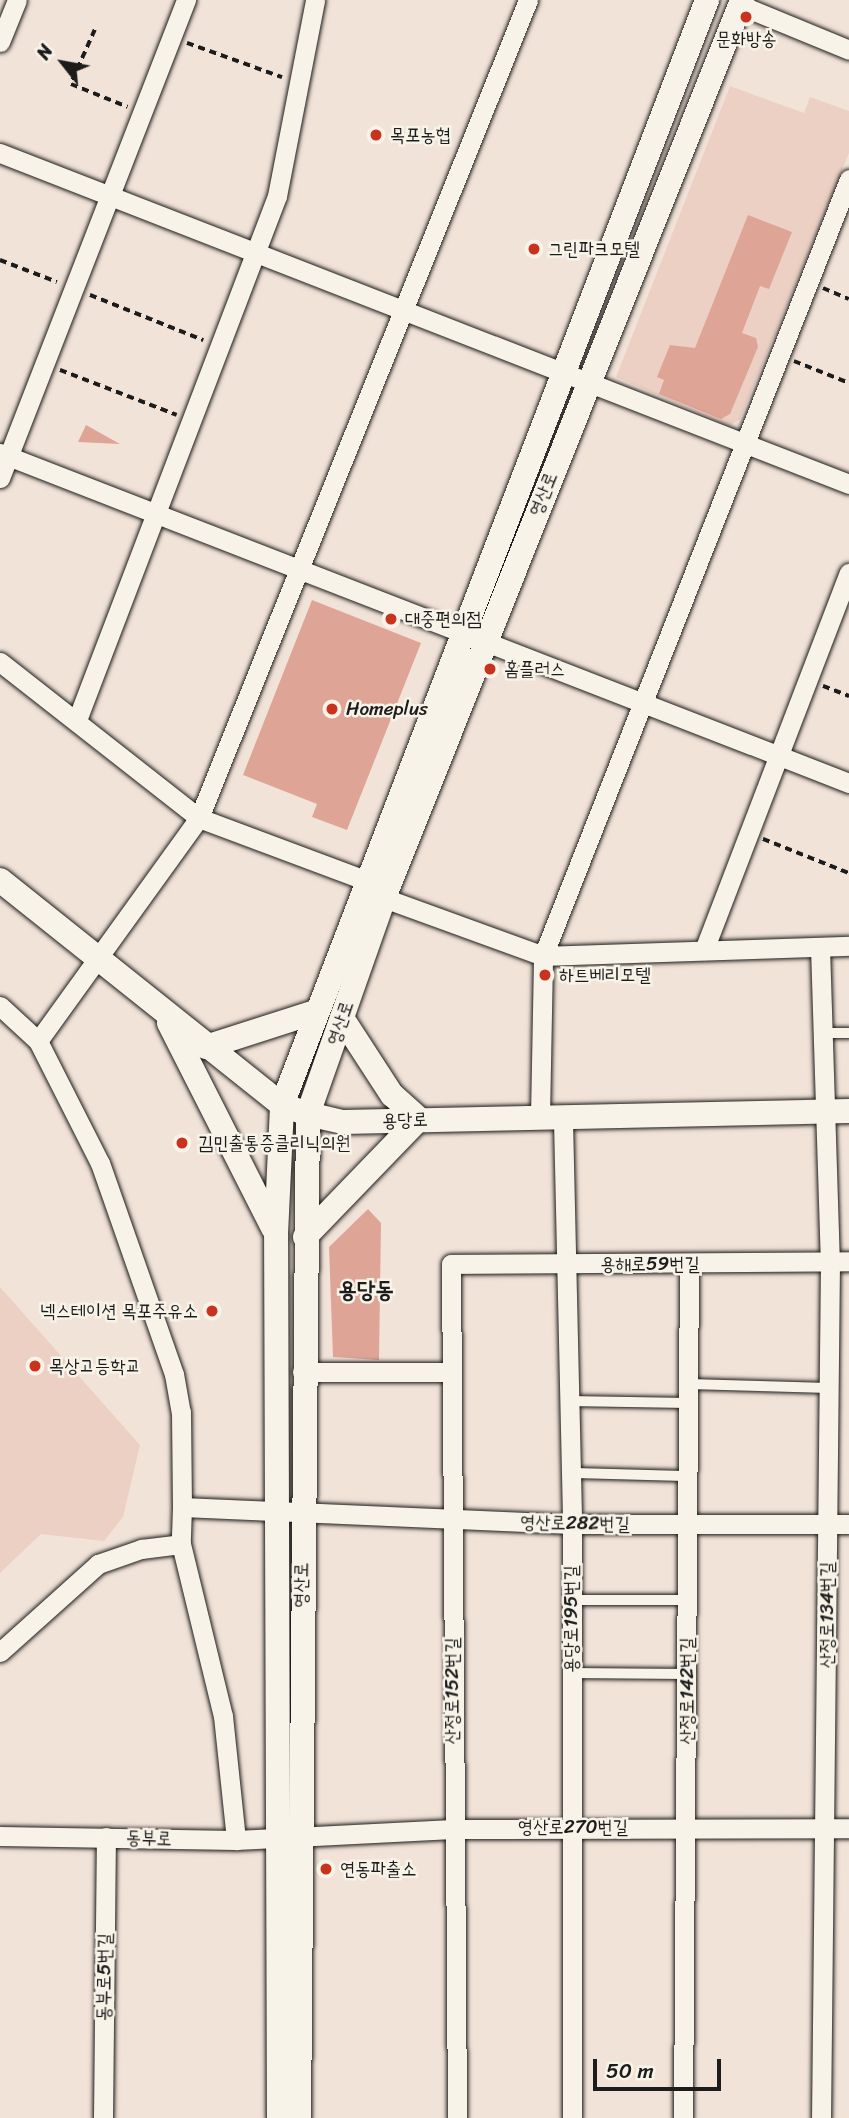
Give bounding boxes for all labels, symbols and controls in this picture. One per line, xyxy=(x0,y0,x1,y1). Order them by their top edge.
marker: 문화방송 xyxy=(738,9,754,25)
north arrow xyxy=(28,28,98,98)
place label: 문화방송 xyxy=(715,28,777,50)
text: N xyxy=(27,38,62,66)
place label: 목포농협 xyxy=(390,124,451,146)
marker: 목포농협 xyxy=(368,127,384,143)
place label: 그린파크모텔 xyxy=(548,238,640,260)
marker: 그린파크모텔 xyxy=(526,241,542,257)
street label: 영산로 xyxy=(524,468,562,520)
place label: 대중편의점 xyxy=(405,608,481,630)
marker: 대중편의점 xyxy=(383,611,399,627)
place label: 홈플러스 xyxy=(504,658,565,680)
marker: 홈플러스 xyxy=(482,661,498,677)
place label: Homeplus xyxy=(346,698,428,720)
marker: Homeplus xyxy=(324,701,340,717)
place label: 하트베리모텔 xyxy=(559,964,651,986)
marker: 하트베리모텔 xyxy=(537,967,553,983)
street label: 영산로 xyxy=(322,998,358,1048)
street label: 용당로 xyxy=(382,1108,428,1132)
place label: 김민출통증클리닉의원 xyxy=(198,1132,351,1154)
marker: 김민출통증클리닉의원 xyxy=(172,1133,192,1153)
street label: 용해로59번길 xyxy=(600,1253,700,1275)
district label: 용당동 xyxy=(338,1276,394,1304)
place label: 넥스테이션 목포주유소 xyxy=(40,1300,198,1322)
marker: 넥스테이션 목포주유소 xyxy=(204,1303,220,1319)
place label: 목상고등학교 xyxy=(49,1355,141,1377)
marker: 목상고등학교 xyxy=(27,1358,43,1374)
street label: 영산로282번길 xyxy=(520,1511,630,1535)
street label: 영산로 xyxy=(289,1562,313,1608)
street label: 산정로134번길 xyxy=(816,1562,838,1668)
street label: 용당로195번길 xyxy=(560,1565,582,1673)
street label: 산정로152번길 xyxy=(441,1637,463,1745)
street label: 산정로142번길 xyxy=(676,1637,698,1745)
street label: 영산로270번길 xyxy=(518,1816,628,1838)
street label: 동부로 xyxy=(126,1826,172,1850)
place label: 연동파출소 xyxy=(340,1858,416,1880)
marker: 연동파출소 xyxy=(318,1861,334,1877)
street label: 동부로5번길 xyxy=(92,1933,116,2021)
scale bar xyxy=(597,2044,725,2088)
text: 50 m xyxy=(606,2052,654,2090)

